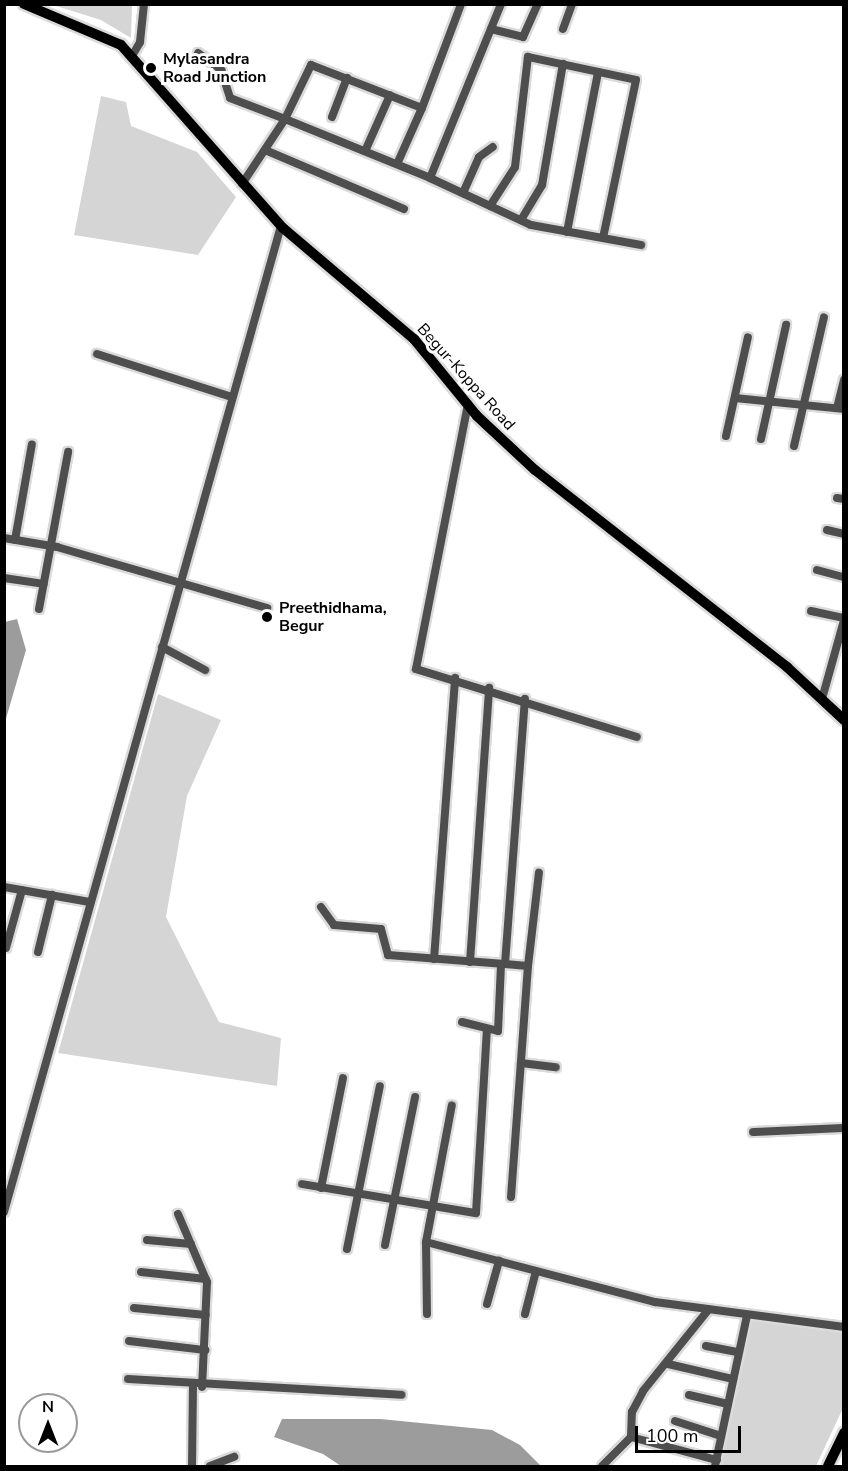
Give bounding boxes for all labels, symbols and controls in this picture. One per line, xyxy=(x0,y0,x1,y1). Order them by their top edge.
place label: Mylasandra Road Junction xyxy=(163,49,266,87)
marker: Mylasandra Road Junction xyxy=(144,61,158,75)
street label: Begur-Koppa Road xyxy=(413,320,519,434)
place label: Preethidhama, Begur xyxy=(279,598,387,636)
marker: Preethidhama, Begur xyxy=(260,610,274,624)
north arrow xyxy=(18,1393,78,1453)
text: N xyxy=(42,1396,54,1418)
scale bar xyxy=(638,1414,744,1452)
text: 100 m xyxy=(646,1424,698,1448)

